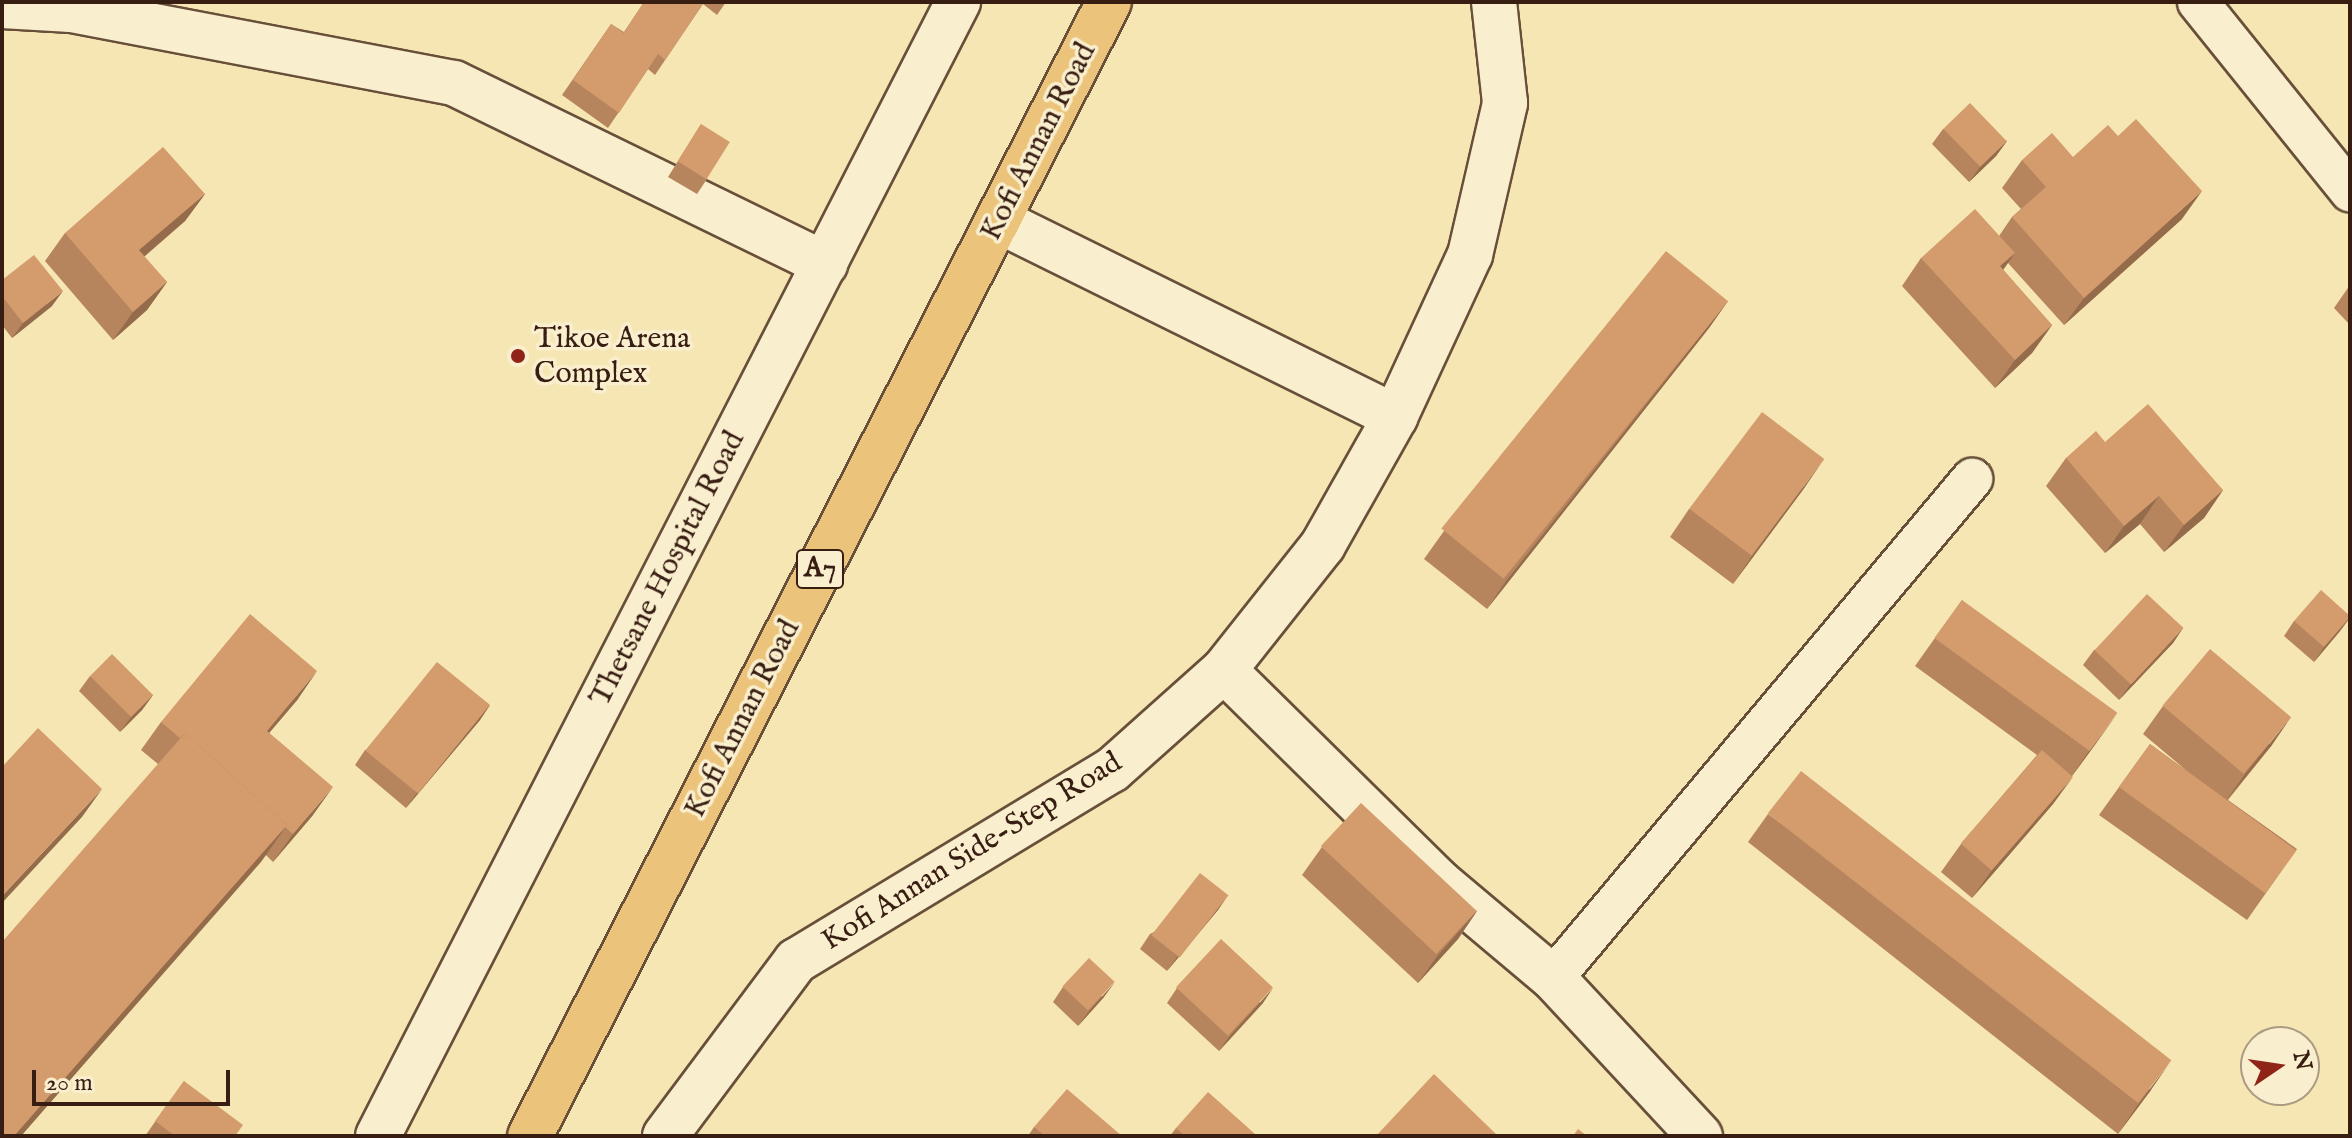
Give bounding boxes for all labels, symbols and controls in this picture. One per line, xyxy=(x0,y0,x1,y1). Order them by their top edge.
street label: Kofi Annan Road xyxy=(974,37,1104,247)
place label: Tikoe Arena Complex xyxy=(534,321,690,392)
marker: Tikoe Arena Complex xyxy=(509,347,527,365)
street label: Thetsane Hospital Road xyxy=(583,426,753,712)
road number: A7 xyxy=(794,545,846,593)
street label: Kofi Annan Road xyxy=(678,614,808,824)
street label: Kofi Annan Side-Step Road xyxy=(816,745,1128,959)
north arrow xyxy=(2240,1026,2320,1106)
text: N xyxy=(2286,1049,2317,1073)
scale bar xyxy=(36,1054,234,1104)
text: 20 m xyxy=(46,1068,93,1099)

